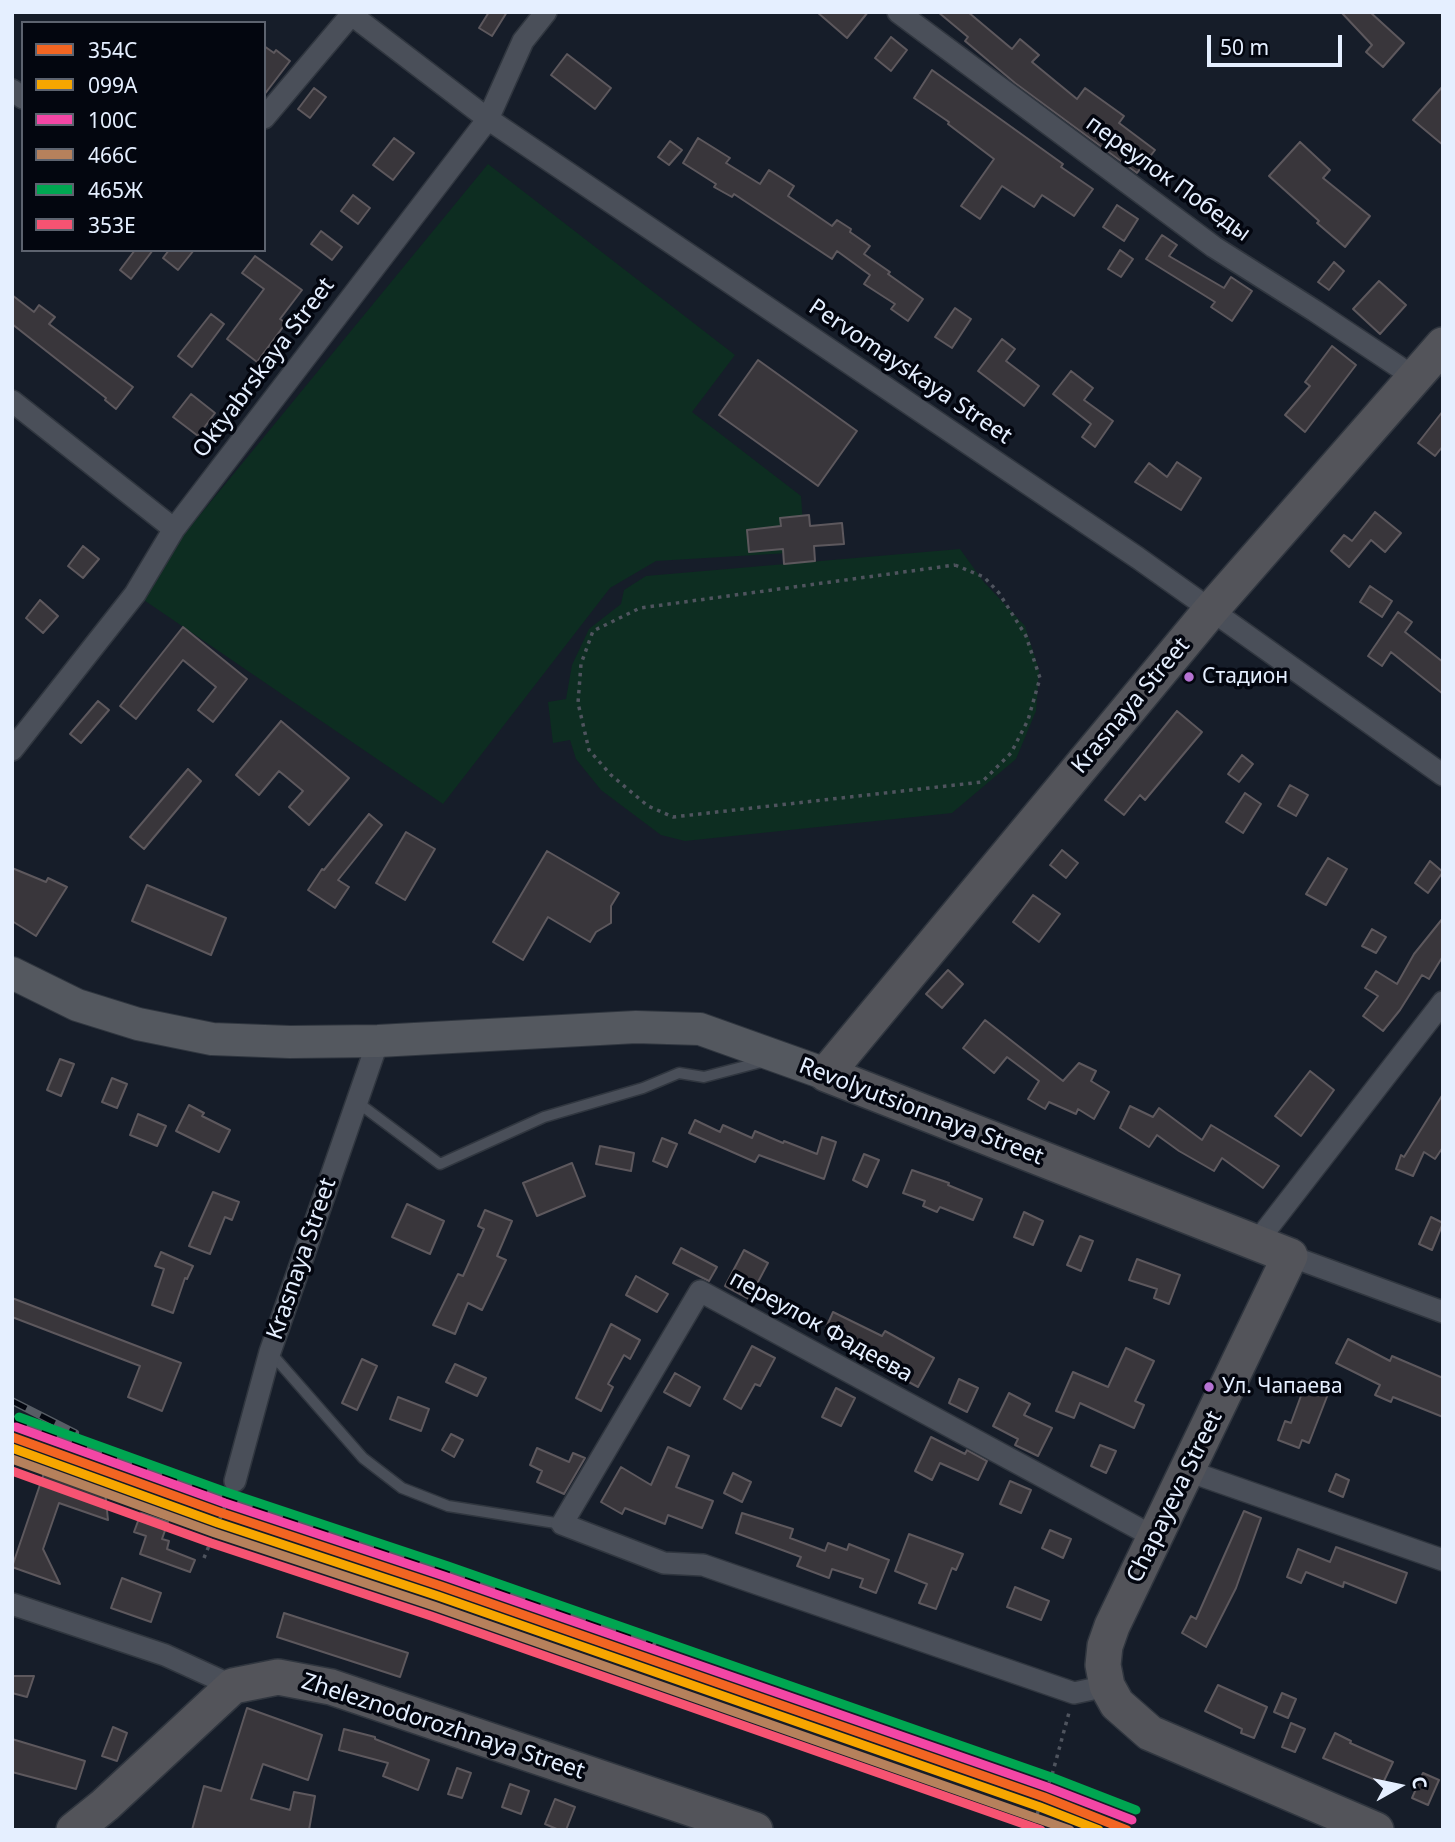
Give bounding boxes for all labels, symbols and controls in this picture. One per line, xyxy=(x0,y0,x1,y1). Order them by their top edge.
legend xyxy=(21,21,266,252)
scale bar xyxy=(1210,21,1345,65)
text: 50 m xyxy=(1220,33,1269,61)
text: 354С xyxy=(88,36,137,64)
text: 099А xyxy=(88,71,137,99)
text: 100C xyxy=(88,106,137,134)
street label: переулок Победы xyxy=(1080,110,1256,248)
text: 466С xyxy=(88,141,137,169)
text: 465Ж xyxy=(88,176,143,204)
text: 353Е xyxy=(88,211,136,239)
street label: Oktyabrskaya Street xyxy=(187,273,341,463)
street label: Pervomayskaya Street xyxy=(803,294,1017,450)
street label: Krasnaya Street xyxy=(1066,632,1196,780)
place label: Стадион xyxy=(1202,664,1288,690)
marker: Стадион xyxy=(1182,670,1196,684)
street label: Revolyutsionnaya Street xyxy=(795,1053,1047,1171)
street label: Krasnaya Street xyxy=(261,1175,343,1343)
street label: переулок Фадеева xyxy=(725,1265,917,1389)
place label: Ул. Чапаева xyxy=(1222,1374,1343,1400)
marker: Ул. Чапаева xyxy=(1202,1380,1216,1394)
street label: Chapayeva Street xyxy=(1121,1407,1229,1587)
street label: Zheleznodorozhnaya Street xyxy=(298,1668,588,1786)
north arrow xyxy=(1364,1751,1434,1821)
text: С xyxy=(1406,1775,1434,1791)

